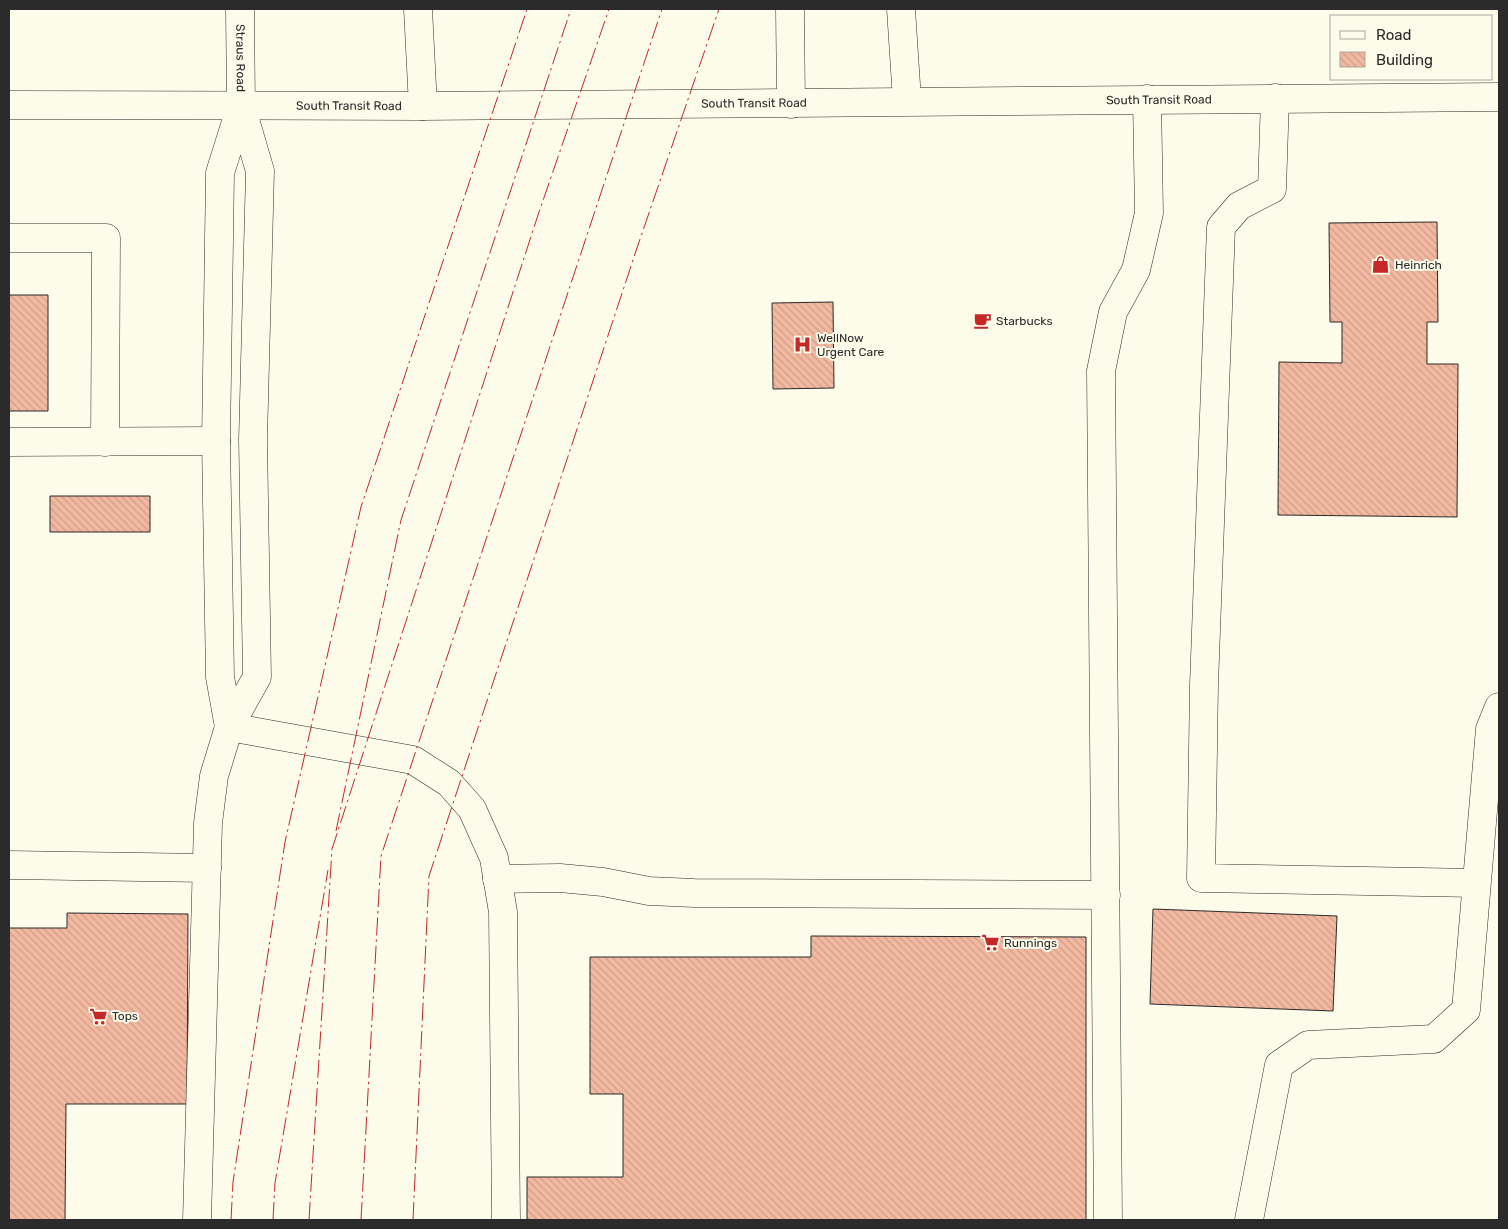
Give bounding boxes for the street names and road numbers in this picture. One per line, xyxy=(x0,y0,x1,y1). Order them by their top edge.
street label: Straus Road xyxy=(233,24,248,92)
street label: South Transit Road xyxy=(1106,92,1212,107)
street label: South Transit Road xyxy=(701,96,807,111)
street label: South Transit Road xyxy=(296,99,402,113)

